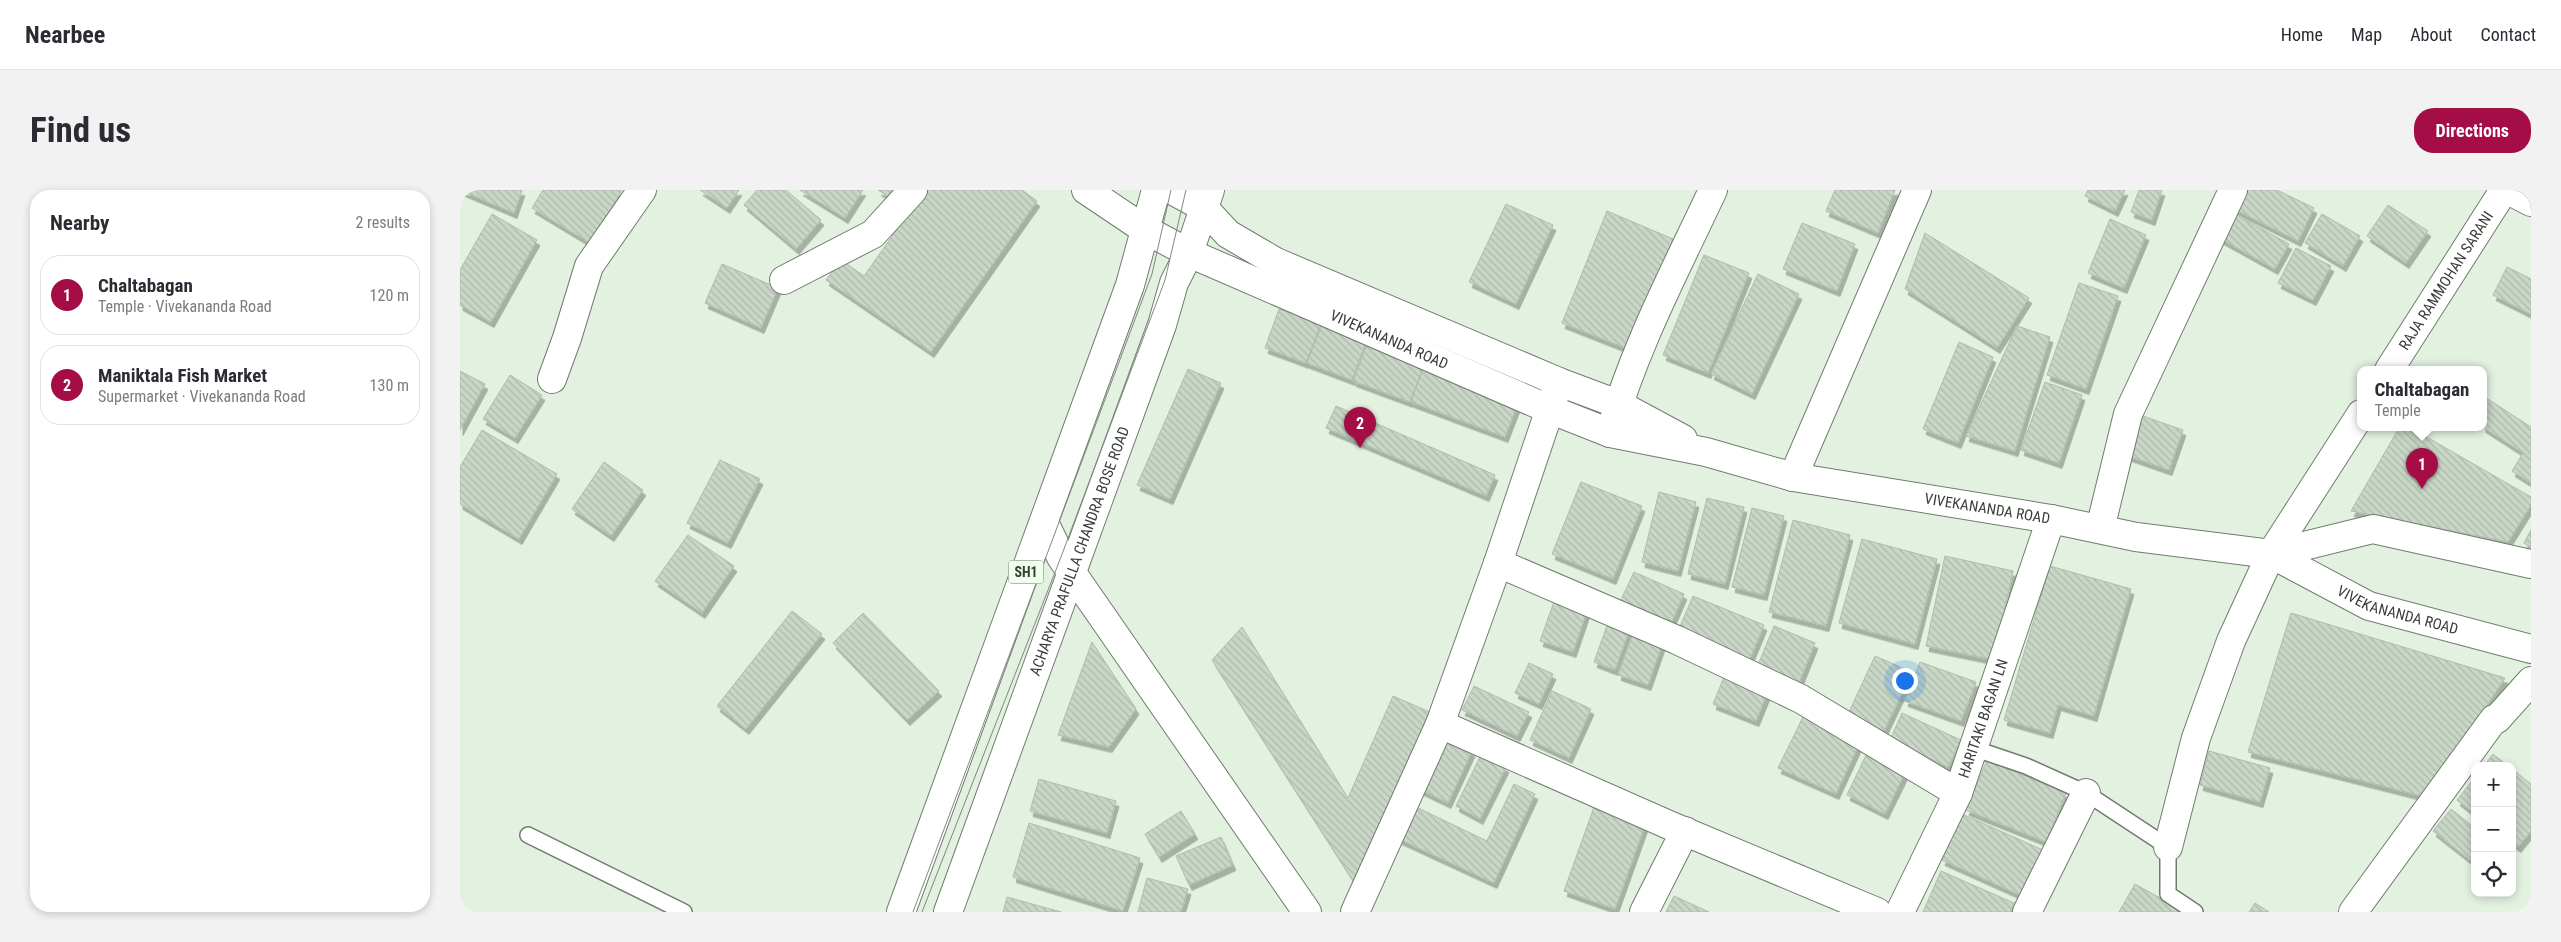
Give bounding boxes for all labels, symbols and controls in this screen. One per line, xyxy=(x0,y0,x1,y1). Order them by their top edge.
text: Nearbee xyxy=(25,21,105,49)
text: Home xyxy=(2281,24,2323,45)
text: Map xyxy=(2351,24,2382,45)
text: About xyxy=(2410,24,2452,45)
text: Contact xyxy=(2480,24,2536,45)
button: Directions xyxy=(2414,108,2531,153)
text: Find us xyxy=(30,110,131,151)
street label: RAJA RAMMOHAN SARANI xyxy=(2395,208,2497,353)
text: Nearby xyxy=(50,211,109,235)
text: 2 results xyxy=(355,213,410,232)
text: Chaltabagan xyxy=(98,274,193,297)
text: 1 xyxy=(63,286,71,305)
text: 120 m xyxy=(370,286,409,305)
text: Temple · Vivekananda Road xyxy=(98,297,272,316)
street label: VIVEKANANDA ROAD xyxy=(1327,306,1451,373)
text: Maniktala Fish Market xyxy=(98,364,267,387)
popup xyxy=(2357,366,2487,431)
text: 2 xyxy=(63,376,71,395)
text: 130 m xyxy=(370,376,409,395)
text: Chaltabagan xyxy=(2375,378,2469,401)
text: Supermarket · Vivekananda Road xyxy=(98,387,306,406)
text: Temple xyxy=(2375,401,2421,420)
pin: 2 xyxy=(1344,407,1376,448)
street label: ACHARYA PRAFULLA CHANDRA BOSE ROAD xyxy=(1026,424,1133,678)
pin: 1 xyxy=(2406,448,2438,489)
street label: VIVEKANANDA ROAD xyxy=(1923,490,2051,528)
road number: SH1 xyxy=(1008,561,1044,584)
street label: VIVEKANANDA ROAD xyxy=(2334,582,2460,638)
street label: HARITAKI BAGAN LN xyxy=(1955,657,2012,780)
your location xyxy=(1892,668,1918,694)
map controls xyxy=(2471,762,2516,897)
button: + xyxy=(2471,762,2516,807)
button: − xyxy=(2471,807,2516,852)
button: locate xyxy=(2471,852,2516,897)

